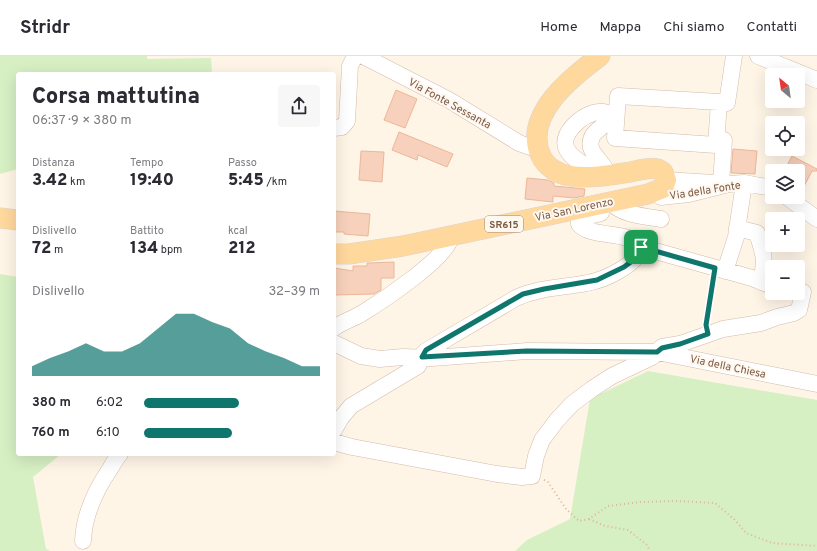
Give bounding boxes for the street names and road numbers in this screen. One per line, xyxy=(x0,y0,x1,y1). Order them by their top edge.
street label: Via Fonte Sessanta xyxy=(406,75,494,133)
street label: Via della Fonte xyxy=(669,178,742,204)
street label: Via San Lorenzo xyxy=(534,195,615,225)
road number: SR615 xyxy=(485,216,523,232)
street label: Via della Chiesa xyxy=(689,352,767,382)

